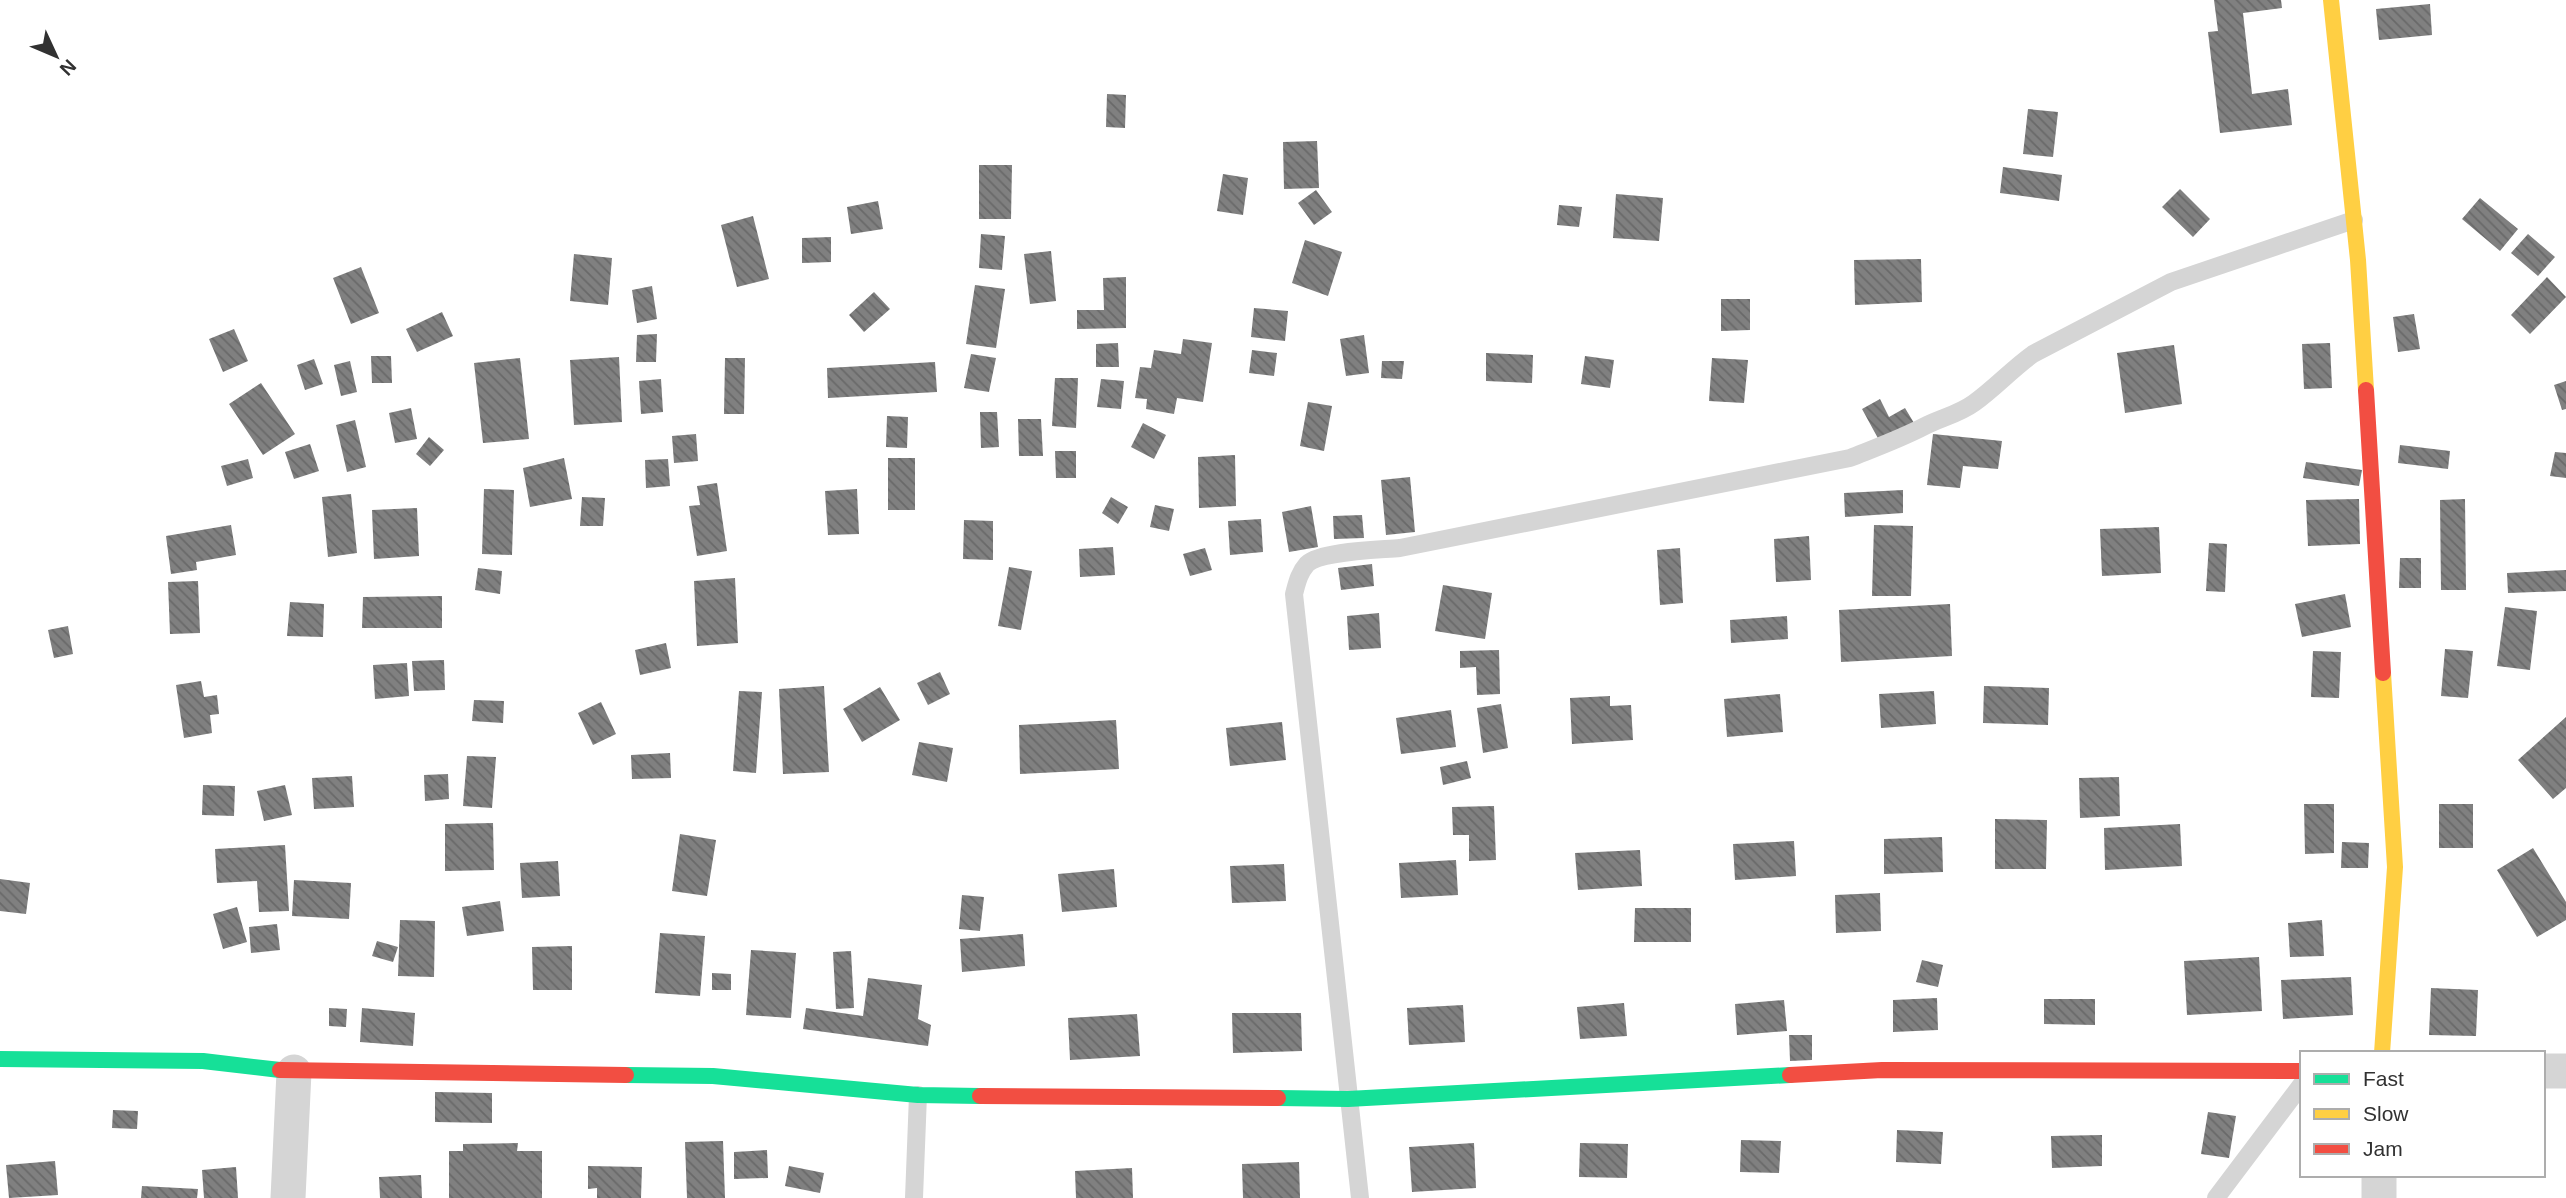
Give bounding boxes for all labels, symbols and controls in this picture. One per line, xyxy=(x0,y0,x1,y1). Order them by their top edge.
north arrow xyxy=(21,21,91,91)
text: N xyxy=(56,55,80,80)
legend xyxy=(2300,1051,2545,1177)
text: Fast xyxy=(2363,1067,2404,1090)
text: Slow xyxy=(2363,1102,2409,1125)
text: Jam xyxy=(2363,1137,2403,1160)

